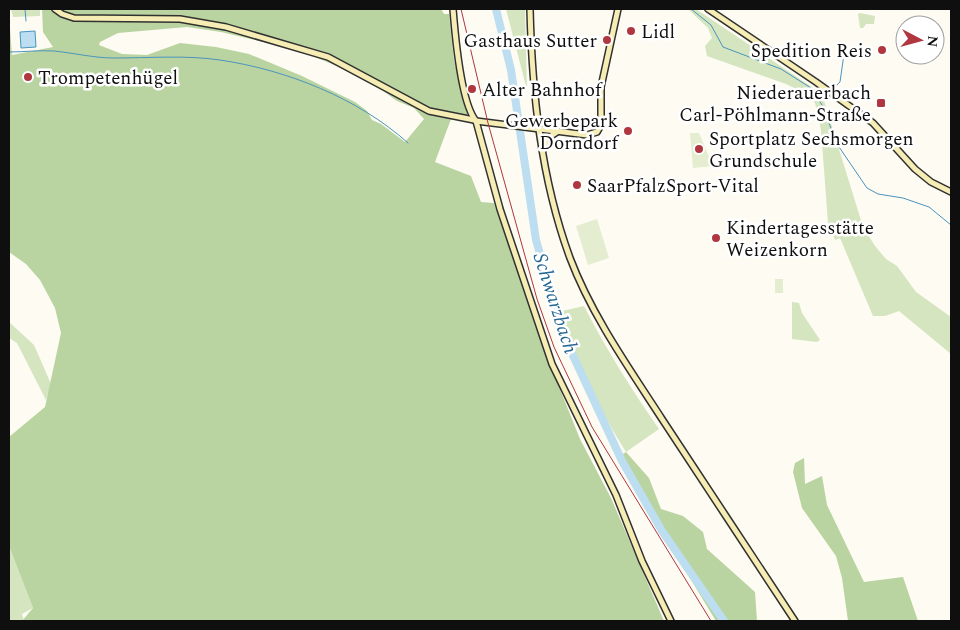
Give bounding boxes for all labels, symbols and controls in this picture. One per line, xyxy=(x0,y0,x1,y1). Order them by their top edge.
north arrow xyxy=(895,15,945,65)
place label: Lidl xyxy=(641,18,675,47)
marker: Lidl xyxy=(625,25,637,37)
place label: Gasthaus Sutter xyxy=(464,27,597,56)
marker: Gasthaus Sutter xyxy=(601,34,613,46)
text: N xyxy=(921,35,943,48)
place label: Spedition Reis xyxy=(751,37,872,66)
marker: Spedition Reis xyxy=(876,44,888,56)
place label: Trompetenhügel xyxy=(38,64,178,93)
marker: Trompetenhügel xyxy=(22,71,34,83)
place label: Alter Bahnhof xyxy=(482,76,603,105)
place label: Niederauerbach Carl-Pöhlmann-Straße xyxy=(679,79,871,130)
marker: Alter Bahnhof xyxy=(466,83,478,95)
marker: Niederauerbach Carl-Pöhlmann-Straße xyxy=(875,97,887,109)
place label: Gewerbepark Dorndorf xyxy=(505,107,619,158)
marker: Gewerbepark Dorndorf xyxy=(622,125,634,137)
place label: Sportplatz Sechsmorgen Grundschule xyxy=(709,125,914,176)
marker: Sportplatz Sechsmorgen Grundschule xyxy=(693,143,705,155)
place label: SaarPfalzSport-Vital xyxy=(587,172,759,201)
marker: SaarPfalzSport-Vital xyxy=(571,179,583,191)
place label: Kindertagesstätte Weizenkorn xyxy=(726,214,874,265)
marker: Kindertagesstätte Weizenkorn xyxy=(710,232,722,244)
water label: Schwarzbach xyxy=(525,249,585,358)

